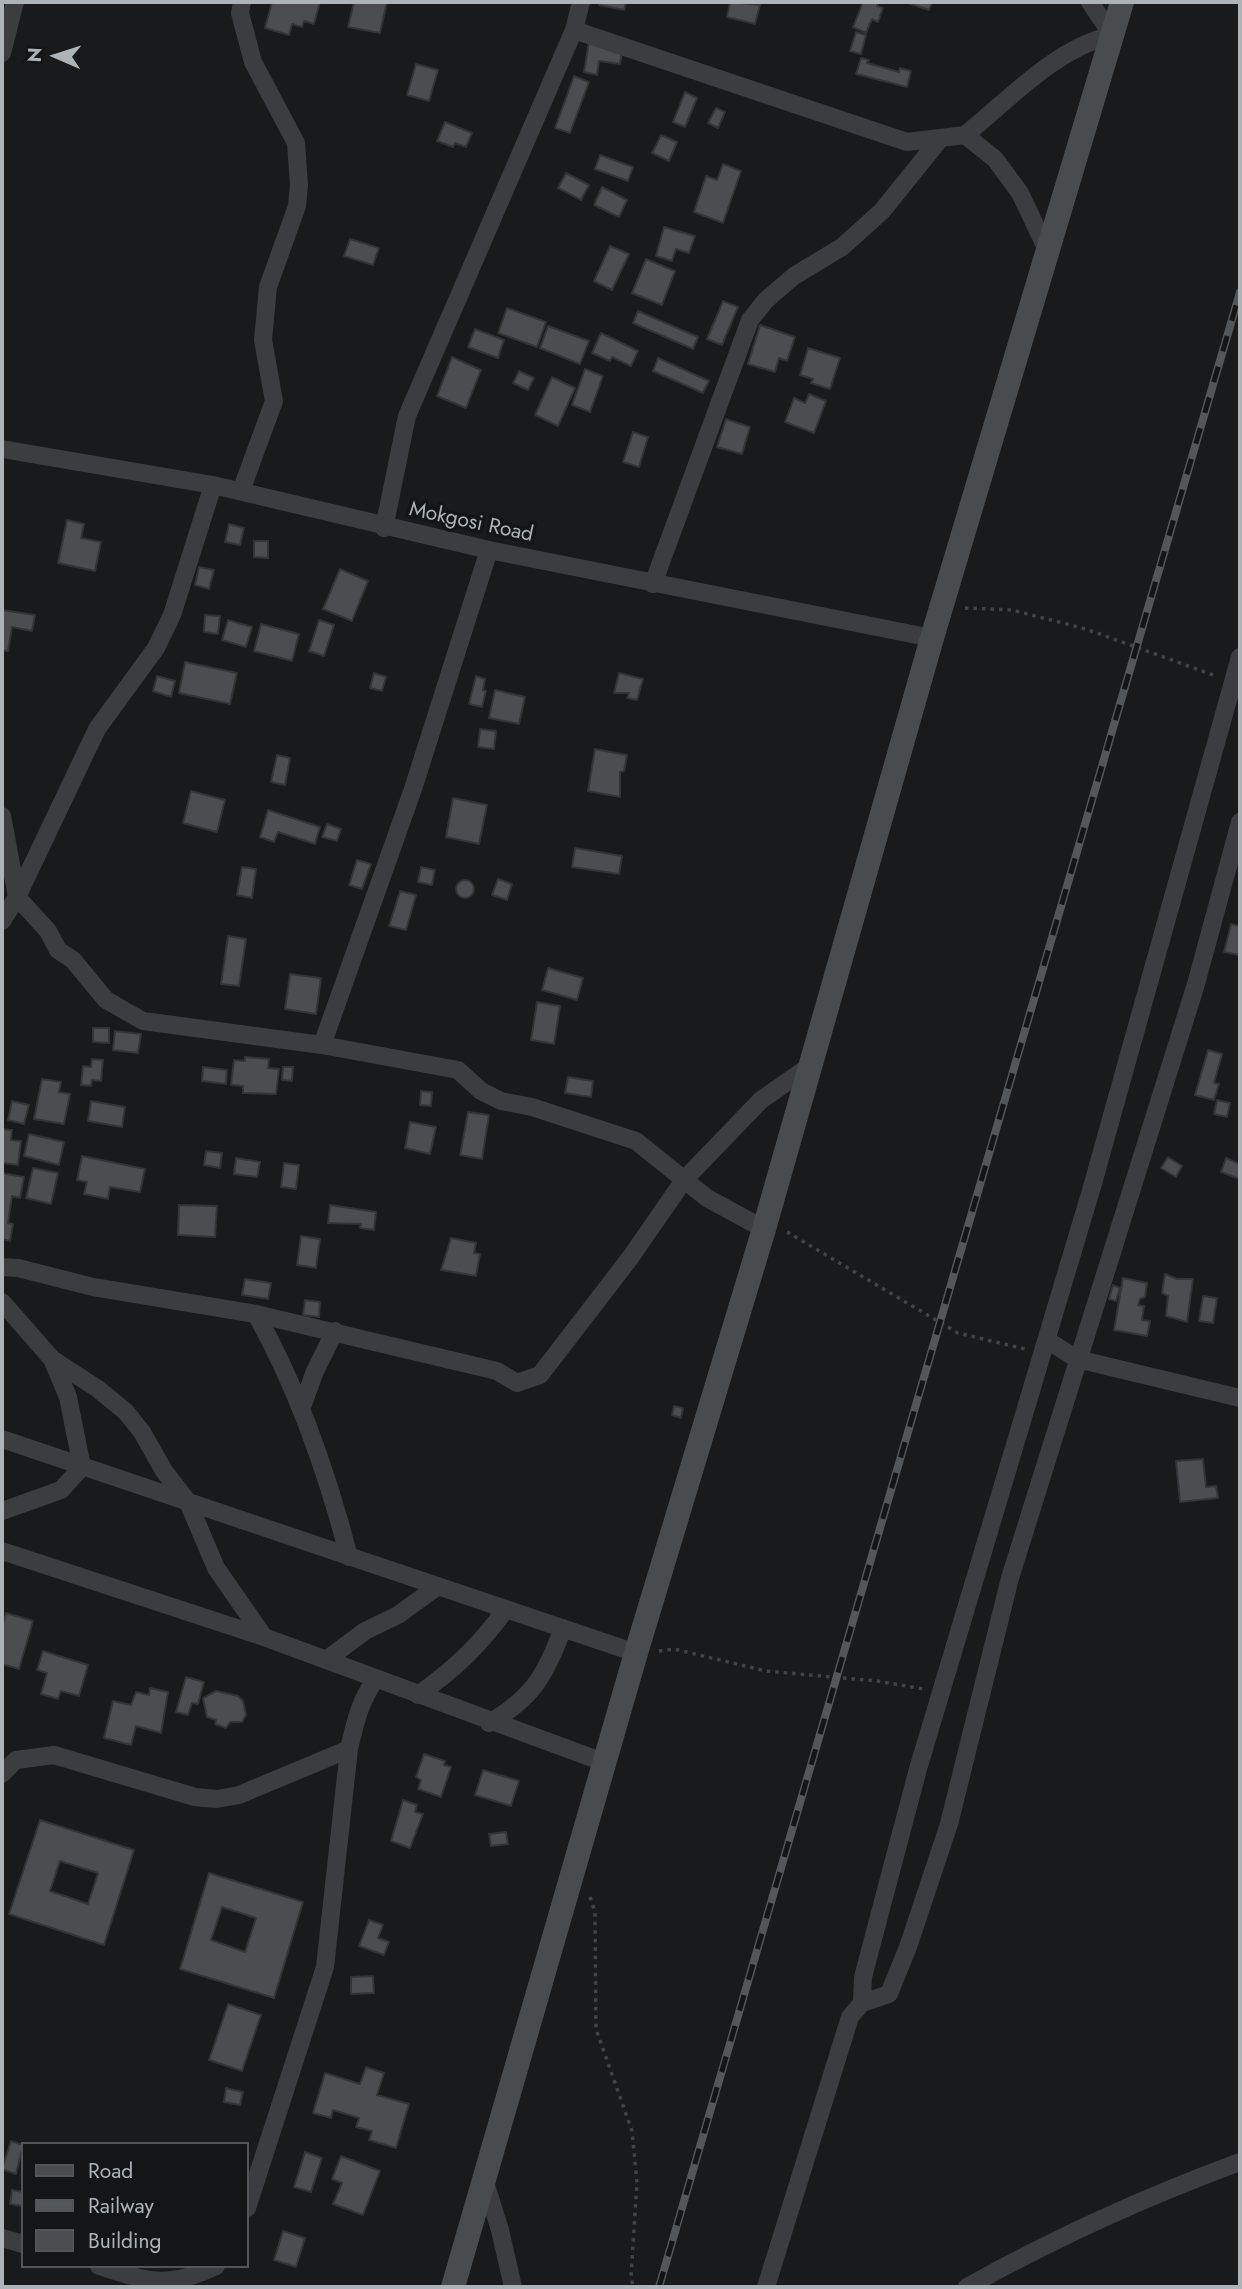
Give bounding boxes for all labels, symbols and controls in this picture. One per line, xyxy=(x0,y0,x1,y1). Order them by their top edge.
north arrow xyxy=(21,21,91,91)
text: N xyxy=(21,47,48,63)
street label: Mokgosi Road xyxy=(407,498,535,548)
legend xyxy=(21,2142,248,2268)
text: Road xyxy=(88,2156,133,2186)
text: Railway xyxy=(88,2191,154,2221)
text: Building xyxy=(88,2226,161,2256)

